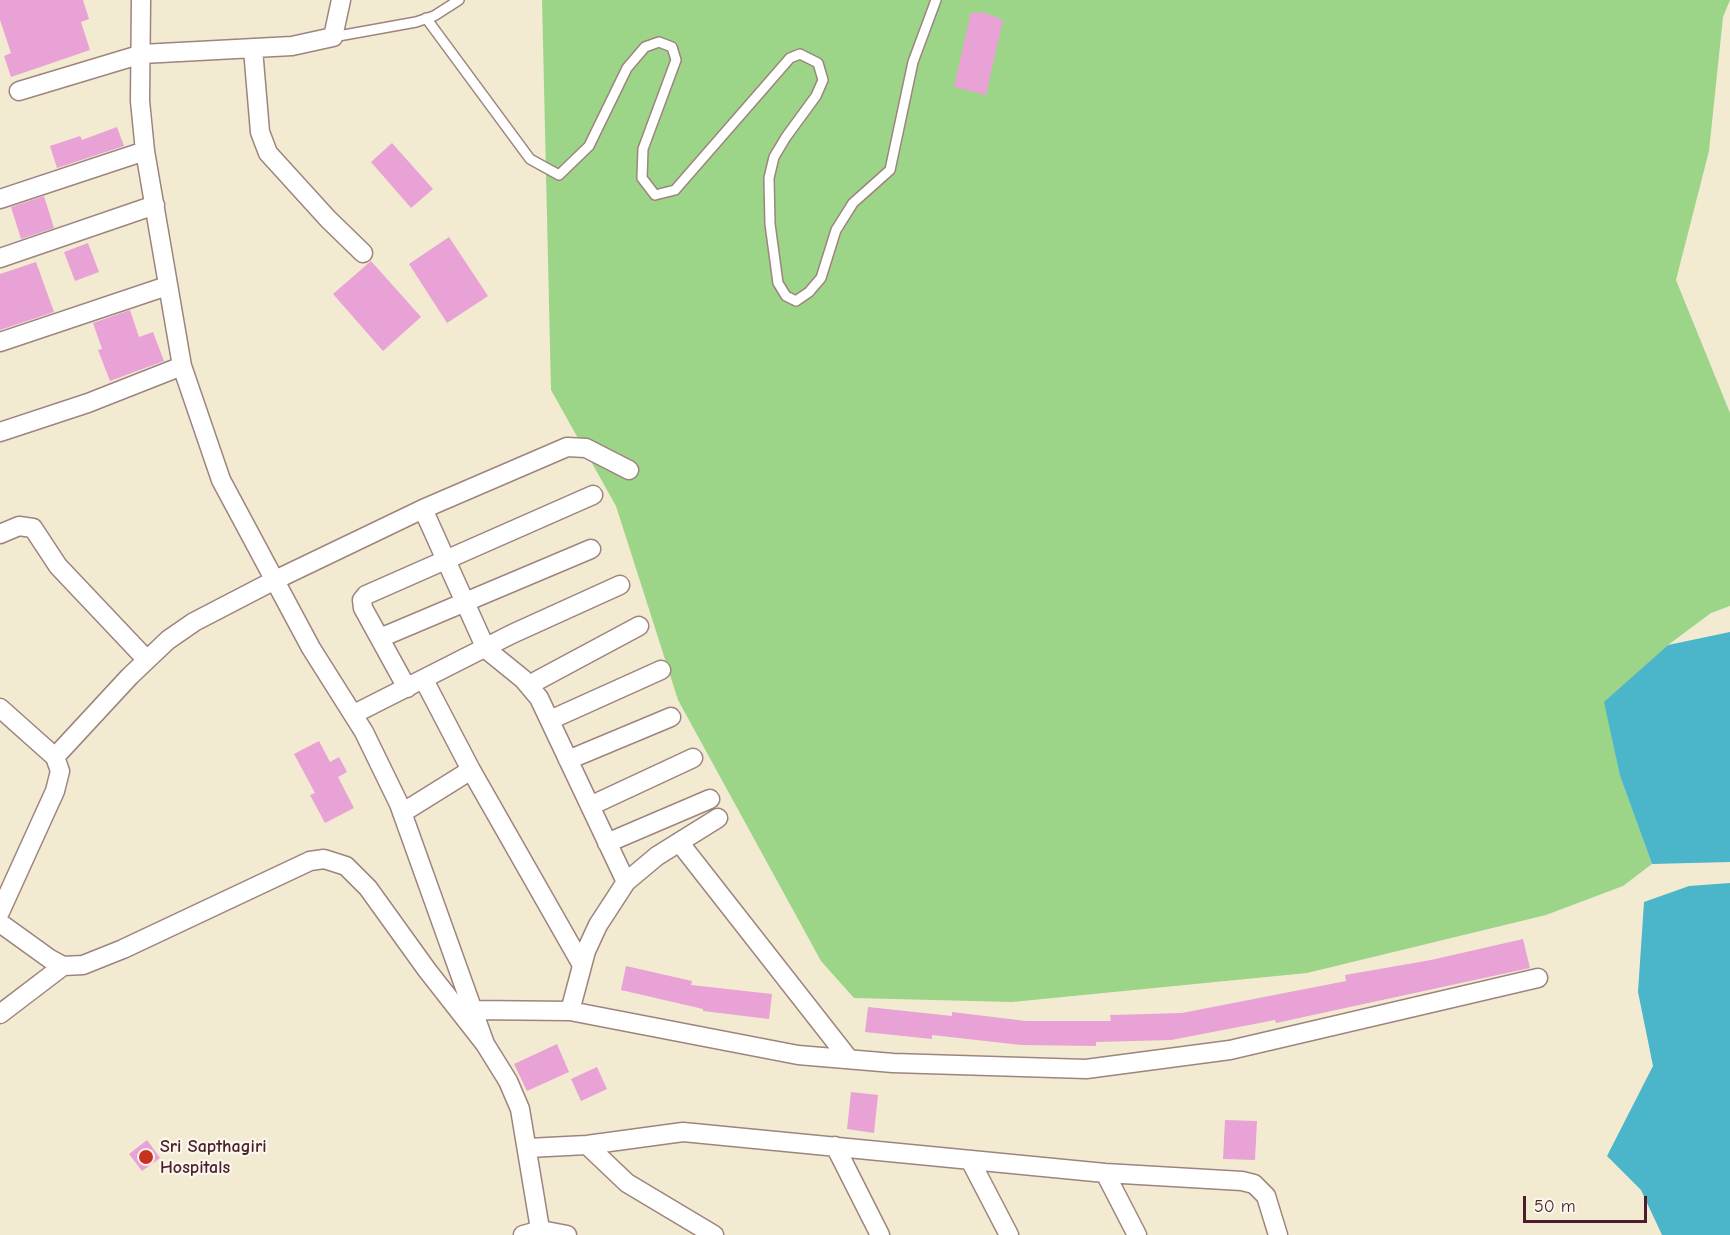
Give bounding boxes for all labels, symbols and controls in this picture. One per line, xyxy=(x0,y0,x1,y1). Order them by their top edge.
place label: Sri Sapthagiri Hospitals xyxy=(160,1136,267,1178)
marker: Sri Sapthagiri Hospitals xyxy=(137,1148,155,1166)
scale bar xyxy=(1526,1184,1650,1222)
text: 50 m xyxy=(1534,1196,1576,1217)

